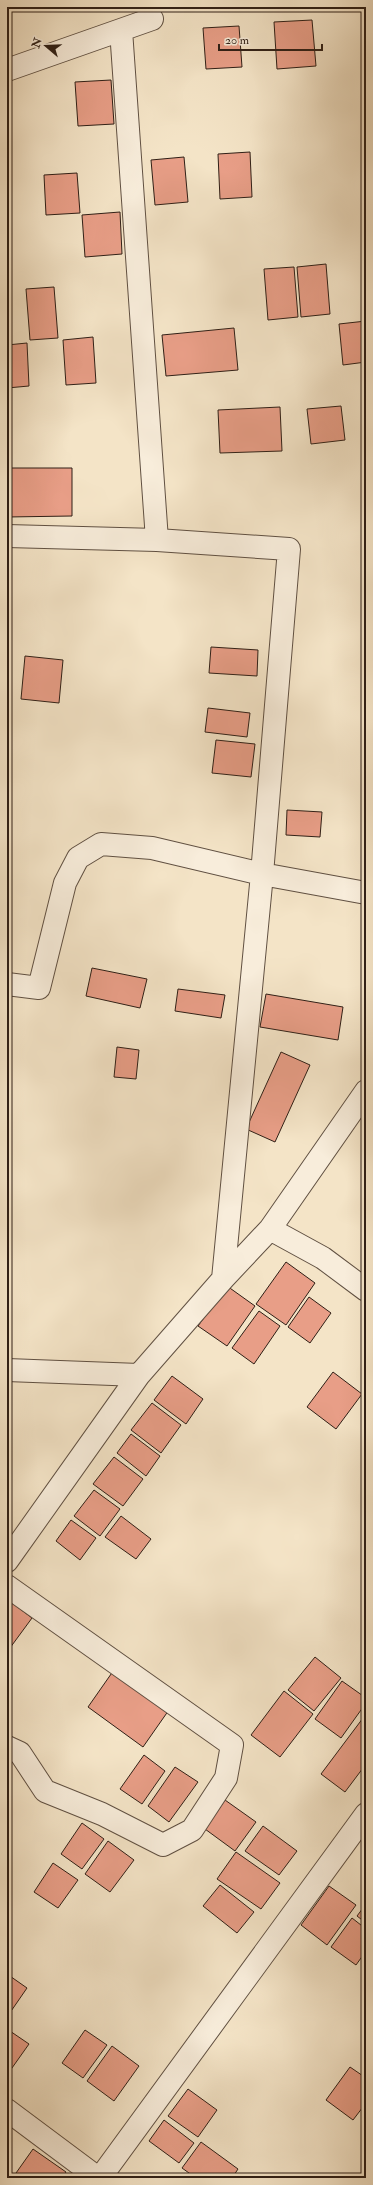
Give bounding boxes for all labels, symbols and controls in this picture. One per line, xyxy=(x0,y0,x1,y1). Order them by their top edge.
north arrow xyxy=(26,26,66,66)
scale bar xyxy=(219,26,322,52)
text: 20 m xyxy=(225,33,250,48)
text: N xyxy=(29,35,45,51)

